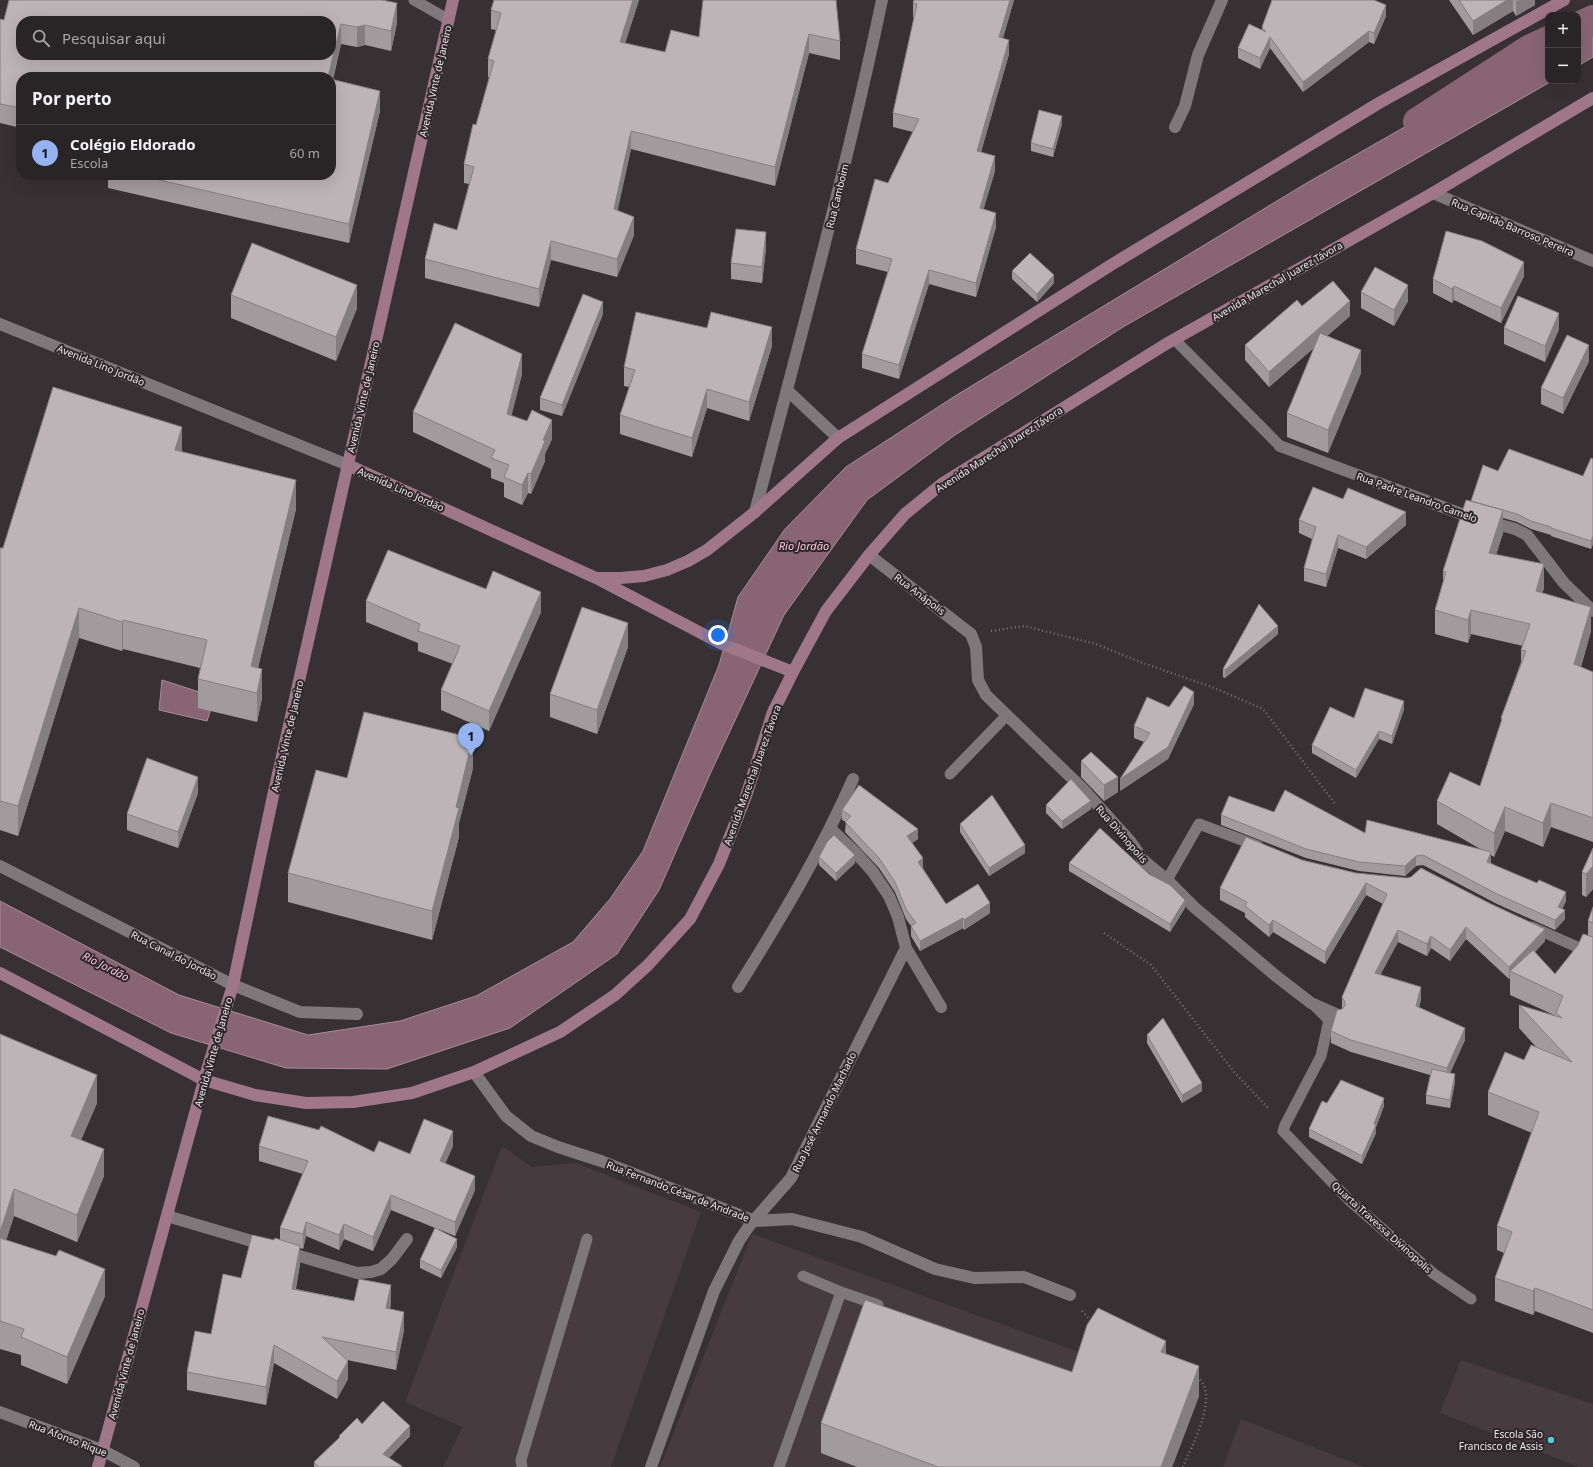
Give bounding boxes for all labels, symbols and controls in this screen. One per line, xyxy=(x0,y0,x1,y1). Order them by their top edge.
map controls xyxy=(1545,12,1581,84)
button: + xyxy=(1545,12,1581,48)
search box xyxy=(16,16,336,60)
street label: Avenida Vinte de Janeiro xyxy=(415,24,455,138)
icon: search xyxy=(30,27,52,49)
text: Pesquisar aqui xyxy=(62,28,166,48)
button: − xyxy=(1545,48,1581,84)
text: Por perto xyxy=(32,87,112,110)
text: Colégio Eldorado xyxy=(70,134,196,154)
text: 1 xyxy=(41,144,49,162)
text: 60 m xyxy=(290,144,320,162)
text: Escola xyxy=(70,154,108,172)
street label: Rua Camboim xyxy=(822,162,852,230)
street label: Rua Capitão Barroso Pereira xyxy=(1449,195,1577,259)
street label: Avenida Marechal Juarez Távora xyxy=(1209,238,1345,324)
street label: Avenida Vinte de Janeiro xyxy=(343,340,383,454)
street label: Avenida Lino Jordão xyxy=(55,341,147,389)
street label: Avenida Marechal Juarez Távora xyxy=(933,403,1065,495)
street label: Avenida Lino Jordão xyxy=(355,464,447,514)
street label: Rua Padre Leandro Camelo xyxy=(1355,469,1479,525)
water label: Rio Jordão xyxy=(779,538,829,553)
street label: Rua Anápolis xyxy=(891,570,949,618)
your location xyxy=(708,625,728,645)
street label: Avenida Vinte de Janeiro xyxy=(267,679,307,793)
street label: Avenida Marechal Juarez Távora xyxy=(720,703,784,847)
pin: 1 xyxy=(458,723,484,756)
street label: Rua Divinopolis xyxy=(1093,802,1151,866)
street label: Rua Canal do Jordão xyxy=(129,927,219,983)
water label: Rio Jordão xyxy=(80,948,132,984)
street label: Avenida Vinte de Janeiro xyxy=(191,995,235,1109)
street label: Rua José Armando Machado xyxy=(789,1049,859,1175)
street label: Rua Fernando César de Andrade xyxy=(605,1157,752,1225)
street label: Quarta Travessa Divinopolis xyxy=(1329,1178,1435,1276)
street label: Avenida Vinte de Janeiro xyxy=(104,1307,148,1421)
street label: Rua Afonso Rique xyxy=(27,1417,110,1460)
place label: Escola São Francisco de Assis xyxy=(1459,1427,1543,1453)
marker: Escola São Francisco de Assis xyxy=(1546,1435,1556,1445)

